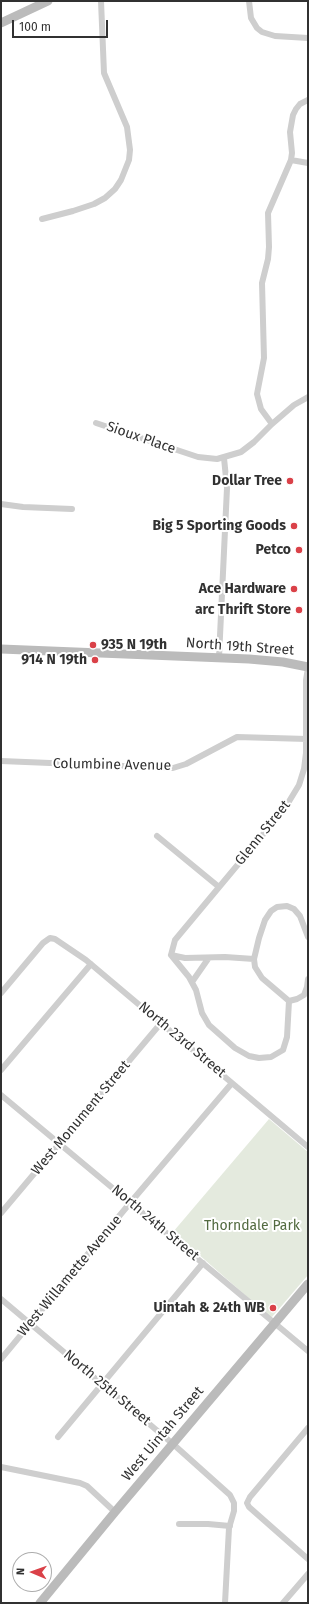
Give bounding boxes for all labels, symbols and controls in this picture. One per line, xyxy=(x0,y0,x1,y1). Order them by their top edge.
scale bar xyxy=(14,12,110,38)
text: 100 m xyxy=(19,20,51,34)
street label: Sioux Place xyxy=(104,418,178,458)
place label: Dollar Tree xyxy=(212,473,282,489)
marker: Dollar Tree xyxy=(285,476,295,486)
place label: Big 5 Sporting Goods xyxy=(152,518,286,534)
marker: Big 5 Sporting Goods xyxy=(289,521,299,531)
place label: Petco xyxy=(256,542,291,558)
marker: Petco xyxy=(294,545,304,555)
place label: Ace Hardware xyxy=(199,581,286,597)
marker: Ace Hardware xyxy=(289,584,299,594)
place label: arc Thrift Store xyxy=(195,602,291,618)
marker: arc Thrift Store xyxy=(294,605,304,615)
street label: North 19th Street xyxy=(185,635,295,659)
place label: 935 N 19th xyxy=(101,637,167,653)
marker: 935 N 19th xyxy=(88,640,98,650)
place label: 914 N 19th xyxy=(21,652,87,668)
marker: 914 N 19th xyxy=(90,655,100,665)
street label: Columbine Avenue xyxy=(53,756,171,774)
street label: Glenn Street xyxy=(232,797,294,869)
street label: North 23rd Street xyxy=(135,999,229,1081)
street label: West Monument Street xyxy=(28,1057,134,1179)
street label: North 24th Street xyxy=(108,1182,202,1264)
street label: West Willamette Avenue xyxy=(14,1212,126,1340)
park label: Thorndale Park xyxy=(204,1218,300,1234)
place label: Uintah & 24th WB xyxy=(154,1300,265,1316)
marker: Uintah & 24th WB xyxy=(268,1303,278,1313)
street label: North 25th Street xyxy=(60,1347,154,1429)
street label: West Uintah Street xyxy=(119,1383,207,1485)
north arrow xyxy=(12,1552,52,1592)
text: N xyxy=(14,1568,27,1575)

